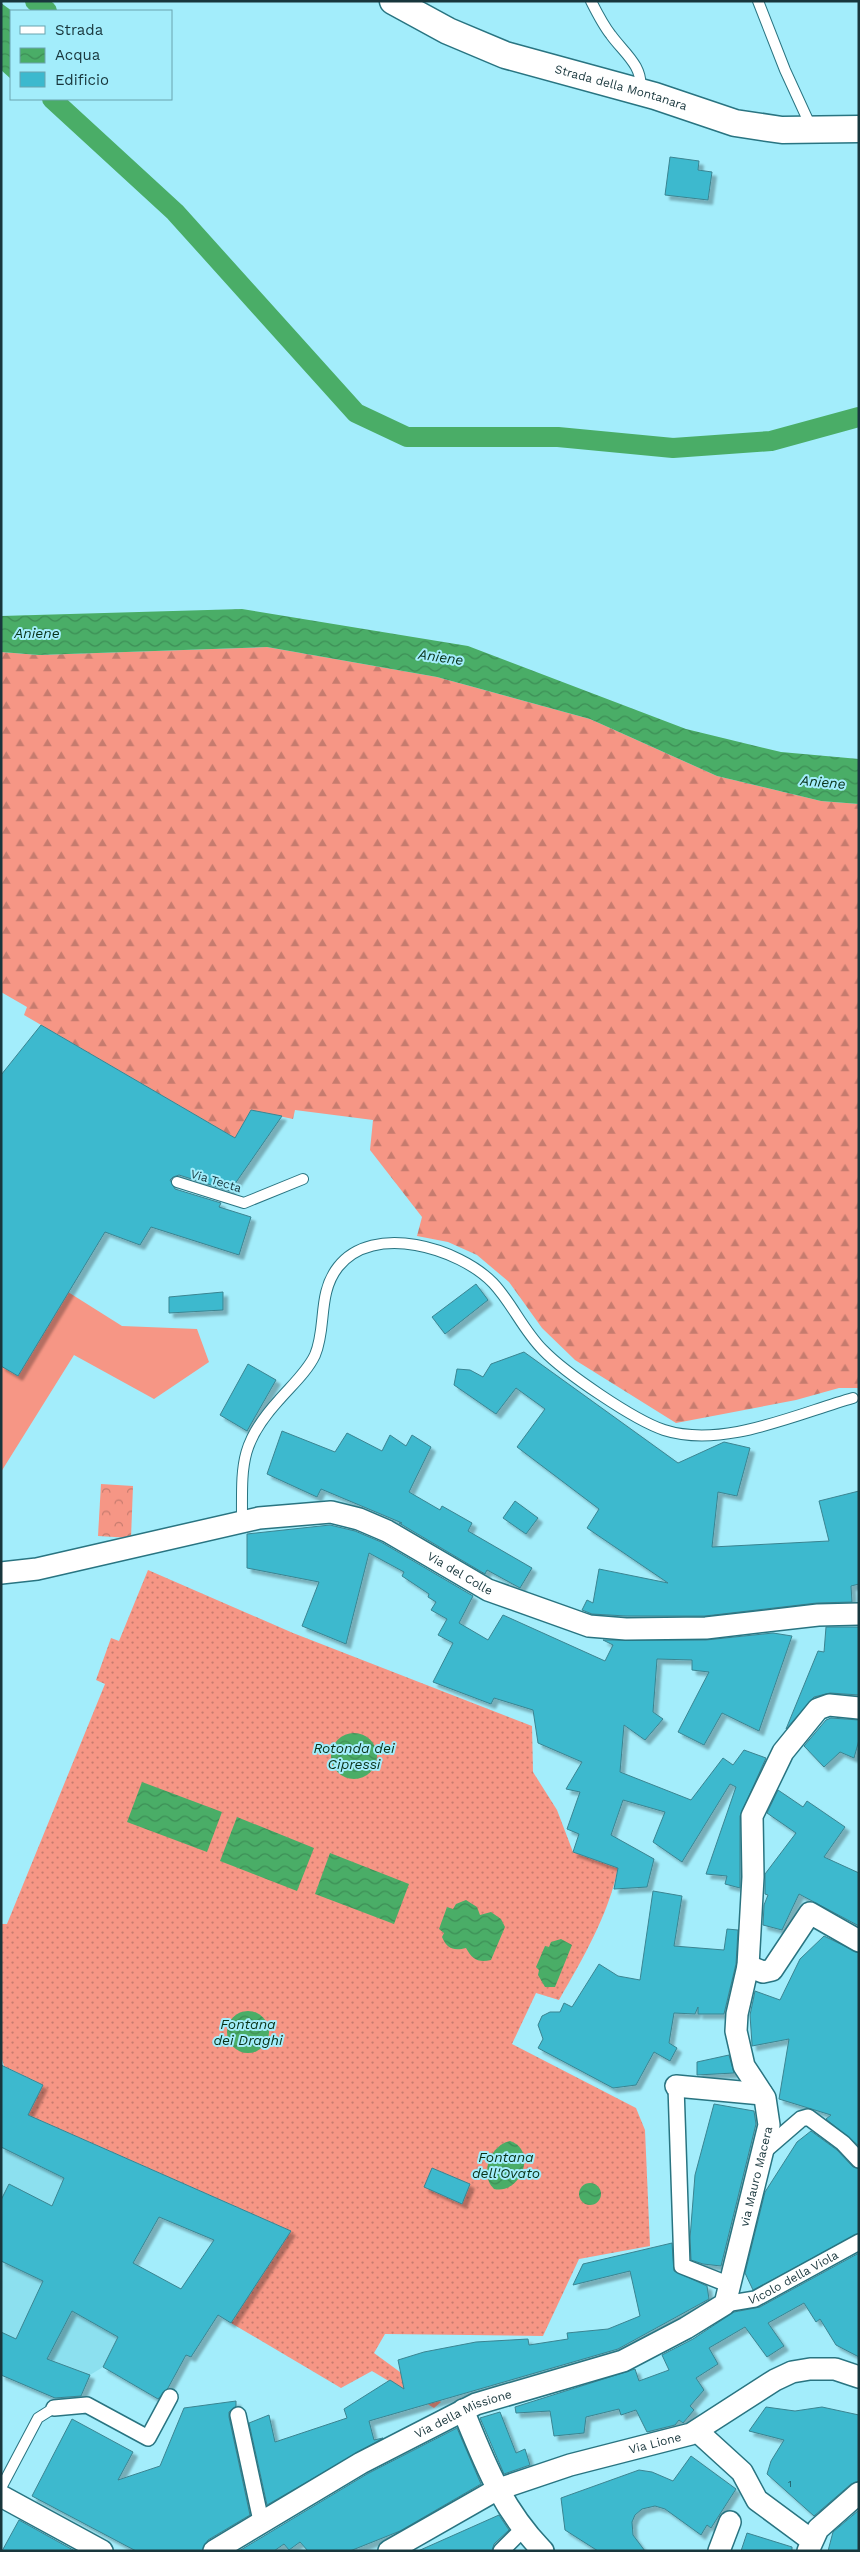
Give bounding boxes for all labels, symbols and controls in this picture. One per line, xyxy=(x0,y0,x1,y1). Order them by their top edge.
legend xyxy=(10,10,172,100)
text: Strada xyxy=(55,21,104,39)
text: Acqua xyxy=(55,46,101,64)
street label: Strada della Montanara xyxy=(553,62,689,113)
text: Edificio xyxy=(55,71,109,89)
water label: Aniene xyxy=(13,625,60,641)
water label: Aniene xyxy=(416,646,465,668)
water label: Aniene xyxy=(799,772,846,792)
street label: Via Tecta xyxy=(189,1167,243,1195)
street label: Via del Colle xyxy=(425,1549,494,1598)
water label: Rotonda dei Cipressi xyxy=(313,1740,395,1772)
water label: Fontana dei Draghi xyxy=(213,2016,283,2048)
street label: via Mauro Macera xyxy=(737,2125,775,2228)
water label: Fontana dell'Ovato xyxy=(472,2149,540,2181)
street label: Vicolo della Viola xyxy=(747,2248,841,2307)
street label: Via della Missione xyxy=(412,2387,513,2441)
street label: Via Lione xyxy=(627,2430,683,2457)
house number: 1 xyxy=(788,2478,792,2489)

